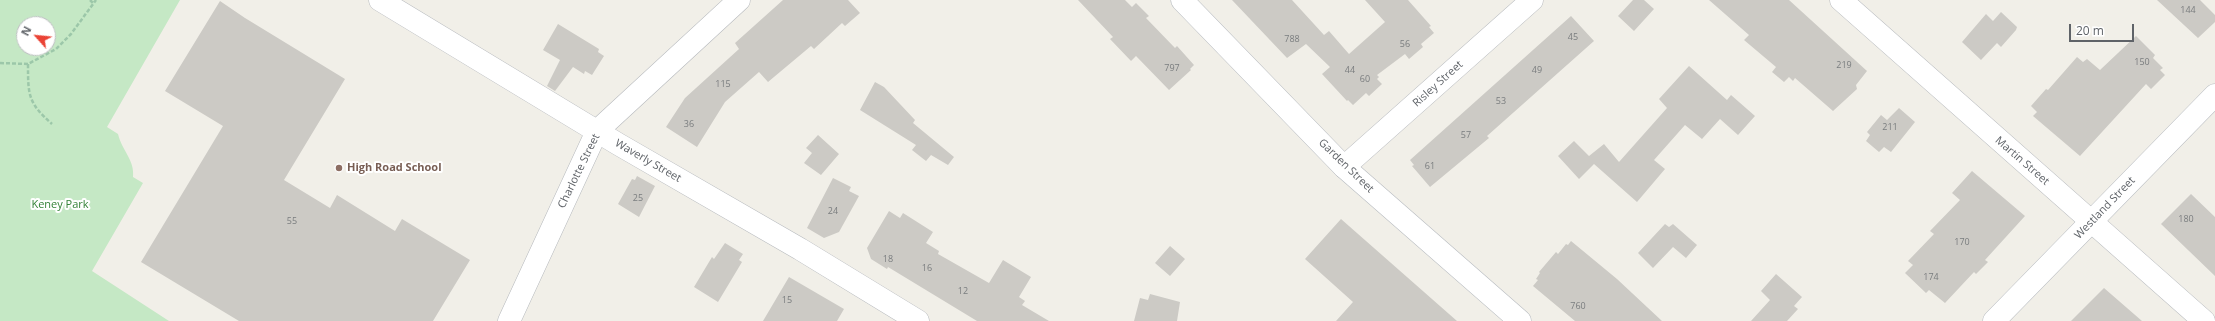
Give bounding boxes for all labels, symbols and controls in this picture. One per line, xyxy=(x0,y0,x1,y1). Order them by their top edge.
house number: 144 xyxy=(2180,5,2196,15)
north arrow xyxy=(16,16,56,56)
scale bar xyxy=(2071,16,2136,42)
text: 20 m xyxy=(2076,22,2104,39)
text: N xyxy=(17,23,34,38)
house number: 45 xyxy=(1568,32,1578,42)
house number: 788 xyxy=(1284,34,1300,44)
house number: 56 xyxy=(1400,39,1410,49)
house number: 150 xyxy=(2134,57,2150,67)
street label: Risley Street xyxy=(1410,58,1466,110)
house number: 219 xyxy=(1836,60,1852,70)
house number: 797 xyxy=(1164,63,1180,73)
house number: 44 xyxy=(1345,65,1355,75)
house number: 49 xyxy=(1532,65,1542,75)
house number: 60 xyxy=(1360,74,1370,84)
house number: 115 xyxy=(715,79,731,89)
house number: 53 xyxy=(1496,96,1506,106)
house number: 36 xyxy=(684,119,694,129)
house number: 211 xyxy=(1882,122,1898,132)
house number: 57 xyxy=(1461,130,1471,140)
street label: Charlotte Street xyxy=(555,132,603,210)
street label: Martin Street xyxy=(1992,134,2052,188)
street label: Garden Street xyxy=(1316,136,1376,196)
street label: Waverly Street xyxy=(613,137,683,185)
place label: High Road School xyxy=(347,161,442,175)
house number: 61 xyxy=(1425,161,1435,171)
marker: High Road School xyxy=(334,163,344,173)
street label: Westland Street xyxy=(2072,174,2138,242)
house number: 25 xyxy=(633,193,643,203)
park label: Keney Park xyxy=(31,198,89,212)
house number: 24 xyxy=(828,206,838,216)
house number: 180 xyxy=(2178,214,2194,224)
house number: 55 xyxy=(287,216,297,226)
house number: 170 xyxy=(1954,237,1970,247)
house number: 18 xyxy=(883,254,893,264)
house number: 16 xyxy=(922,263,932,273)
house number: 174 xyxy=(1923,272,1939,282)
house number: 12 xyxy=(958,286,968,296)
house number: 15 xyxy=(782,295,792,305)
house number: 760 xyxy=(1570,301,1586,311)

